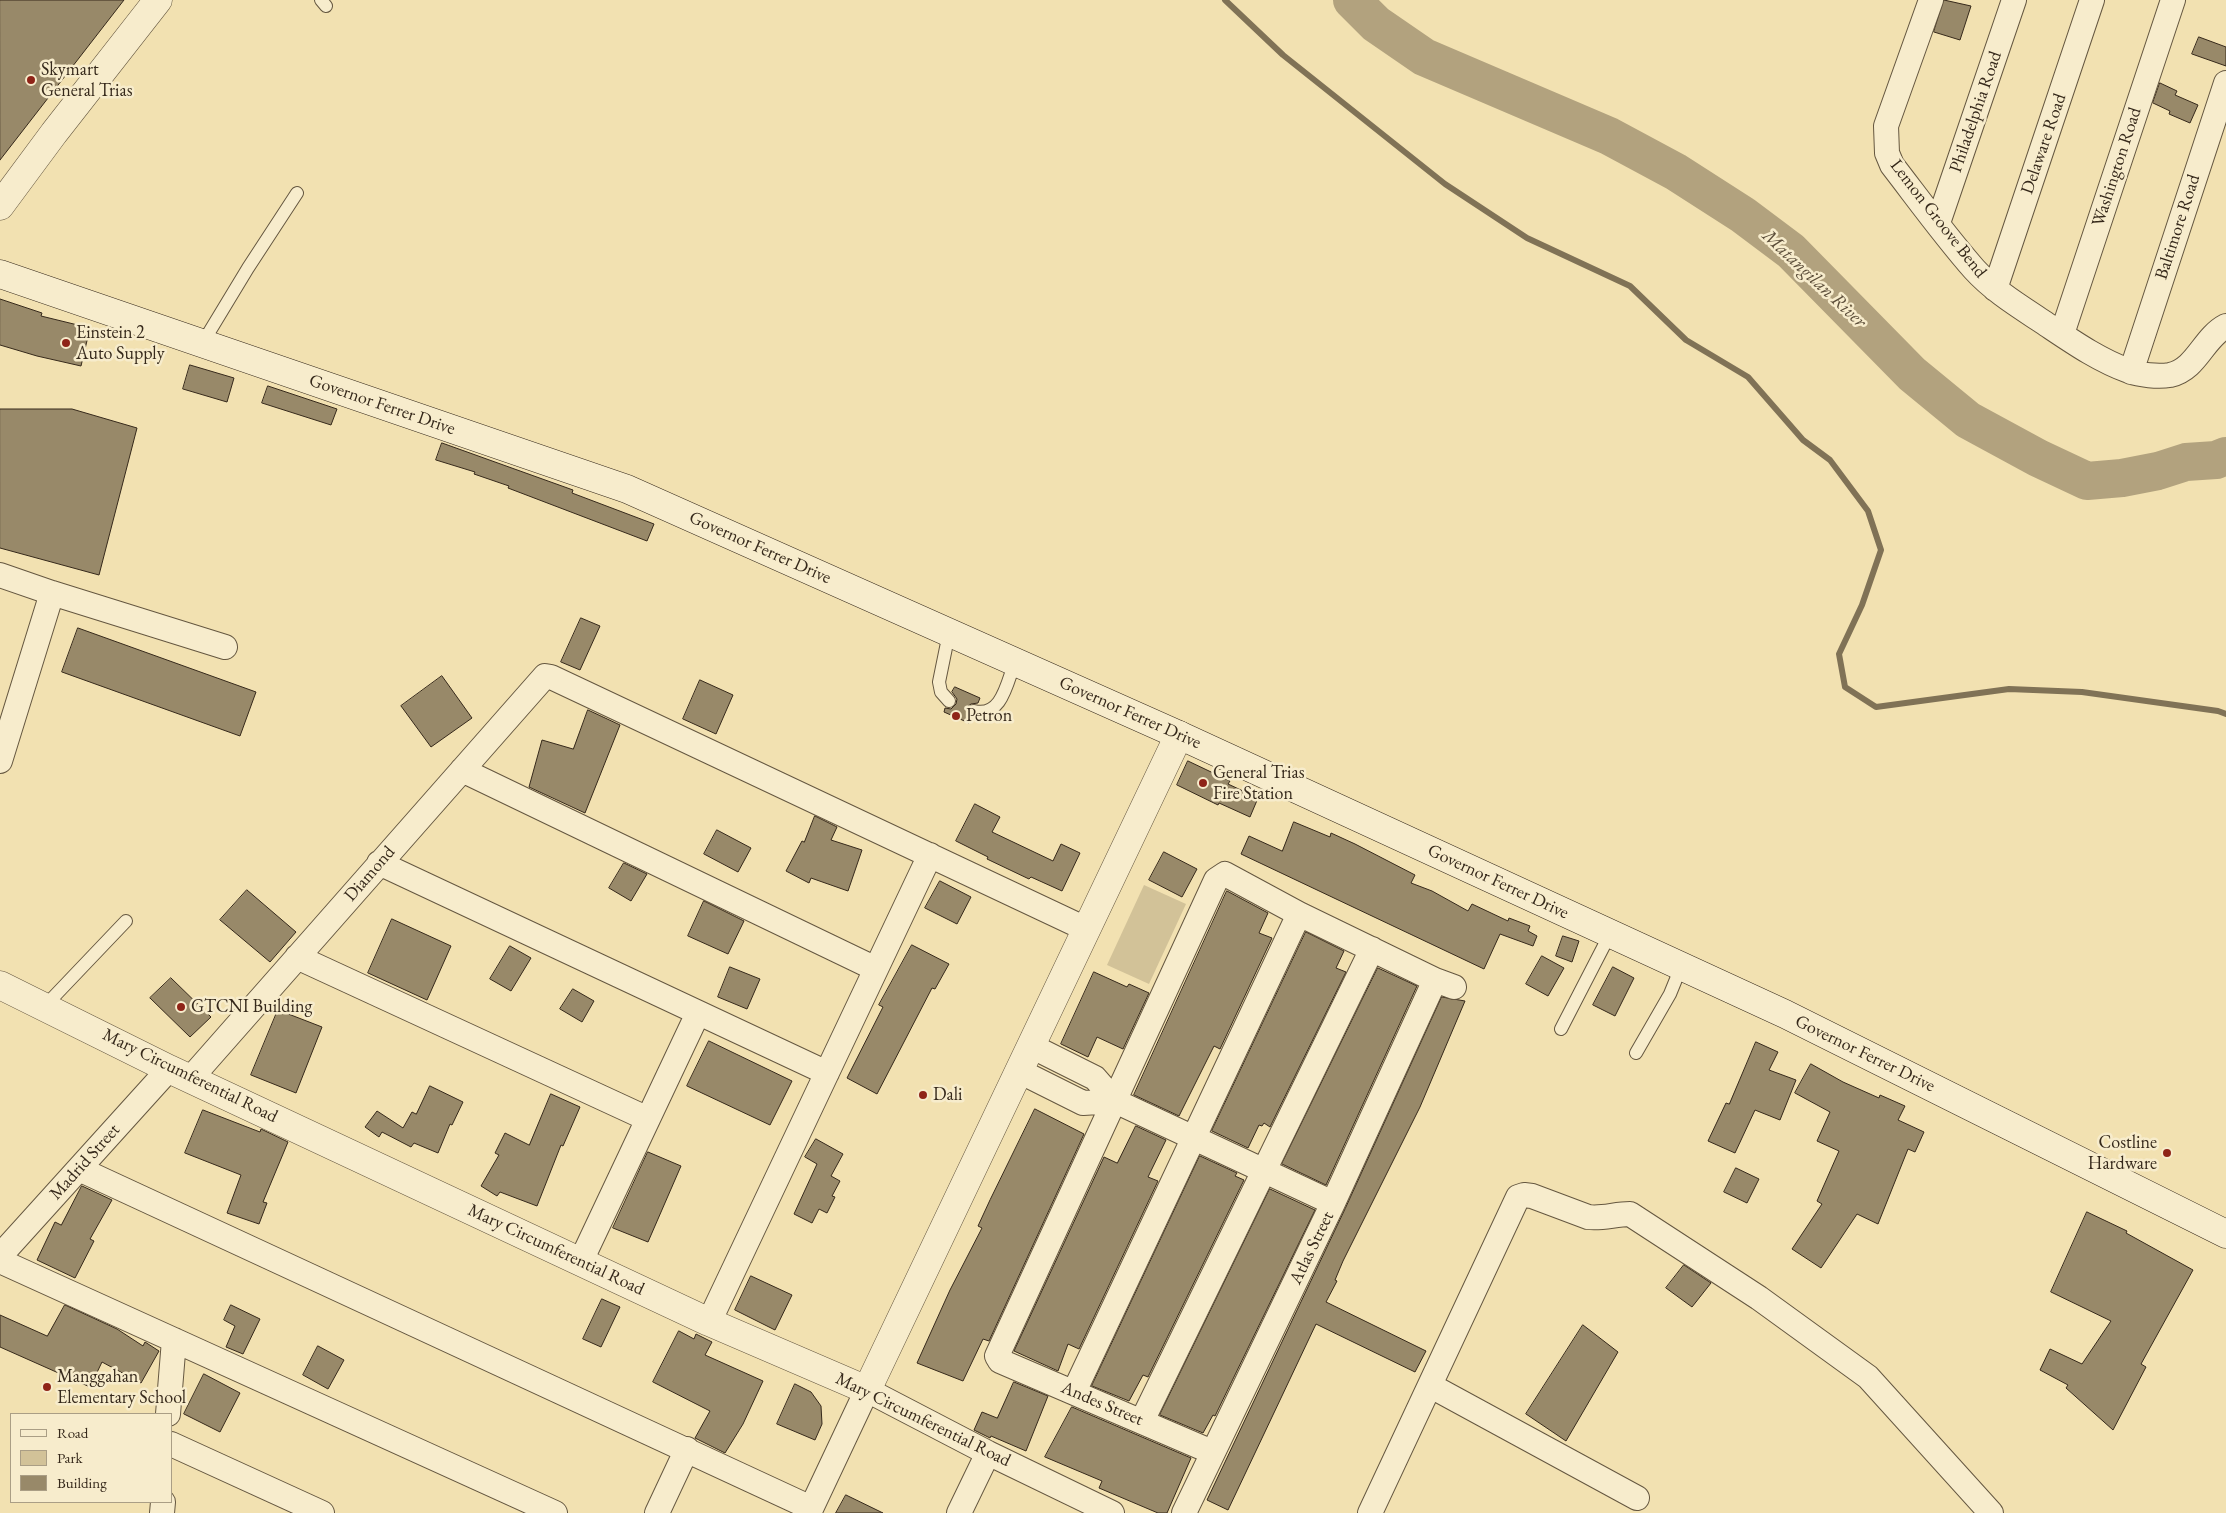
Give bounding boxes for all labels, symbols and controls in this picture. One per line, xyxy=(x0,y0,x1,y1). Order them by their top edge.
street label: Philadelphia Road xyxy=(1945,49,2007,175)
place label: Skymart General Trias xyxy=(41,59,132,102)
marker: Skymart General Trias xyxy=(25,74,37,86)
street label: Delaware Road xyxy=(2017,91,2071,197)
street label: Washington Road xyxy=(2088,105,2146,229)
street label: Lemon Groove Bend xyxy=(1885,155,1991,283)
street label: Baltimore Road xyxy=(2151,172,2205,282)
water label: Matangilan River xyxy=(1757,225,1871,333)
place label: Einstein 2 Auto Supply xyxy=(76,322,165,364)
marker: Einstein 2 Auto Supply xyxy=(60,337,72,349)
street label: Governor Ferrer Drive xyxy=(306,370,458,440)
street label: Governor Ferrer Drive xyxy=(686,507,834,589)
street label: Governor Ferrer Drive xyxy=(1056,672,1204,754)
place label: Petron xyxy=(966,705,1012,727)
marker: Petron xyxy=(950,710,962,722)
place label: General Trias Fire Station xyxy=(1213,762,1304,804)
marker: General Trias Fire Station xyxy=(1197,777,1209,789)
street label: Governor Ferrer Drive xyxy=(1424,840,1572,924)
street label: Diamond xyxy=(340,842,400,906)
place label: GTCNI Building xyxy=(191,996,312,1018)
marker: GTCNI Building xyxy=(175,1001,187,1013)
street label: Governor Ferrer Drive xyxy=(1791,1011,1939,1097)
street label: Mary Circumferential Road xyxy=(99,1024,281,1128)
place label: Dali xyxy=(933,1084,962,1106)
marker: Dali xyxy=(917,1089,929,1101)
street label: Madrid Street xyxy=(45,1120,125,1204)
place label: Costline Hardware xyxy=(2088,1132,2157,1174)
marker: Costline Hardware xyxy=(2161,1147,2173,1159)
street label: Mary Circumferential Road xyxy=(464,1200,648,1300)
street label: Atlas Street xyxy=(1285,1208,1339,1288)
place label: Manggahan Elementary School xyxy=(57,1366,186,1408)
street label: Mary Circumferential Road xyxy=(832,1368,1014,1472)
street label: Andes Street xyxy=(1058,1377,1146,1431)
marker: Manggahan Elementary School xyxy=(41,1381,53,1393)
legend xyxy=(10,1413,172,1503)
text: Road xyxy=(57,1423,88,1442)
text: Park xyxy=(57,1448,83,1467)
text: Building xyxy=(57,1473,107,1492)

